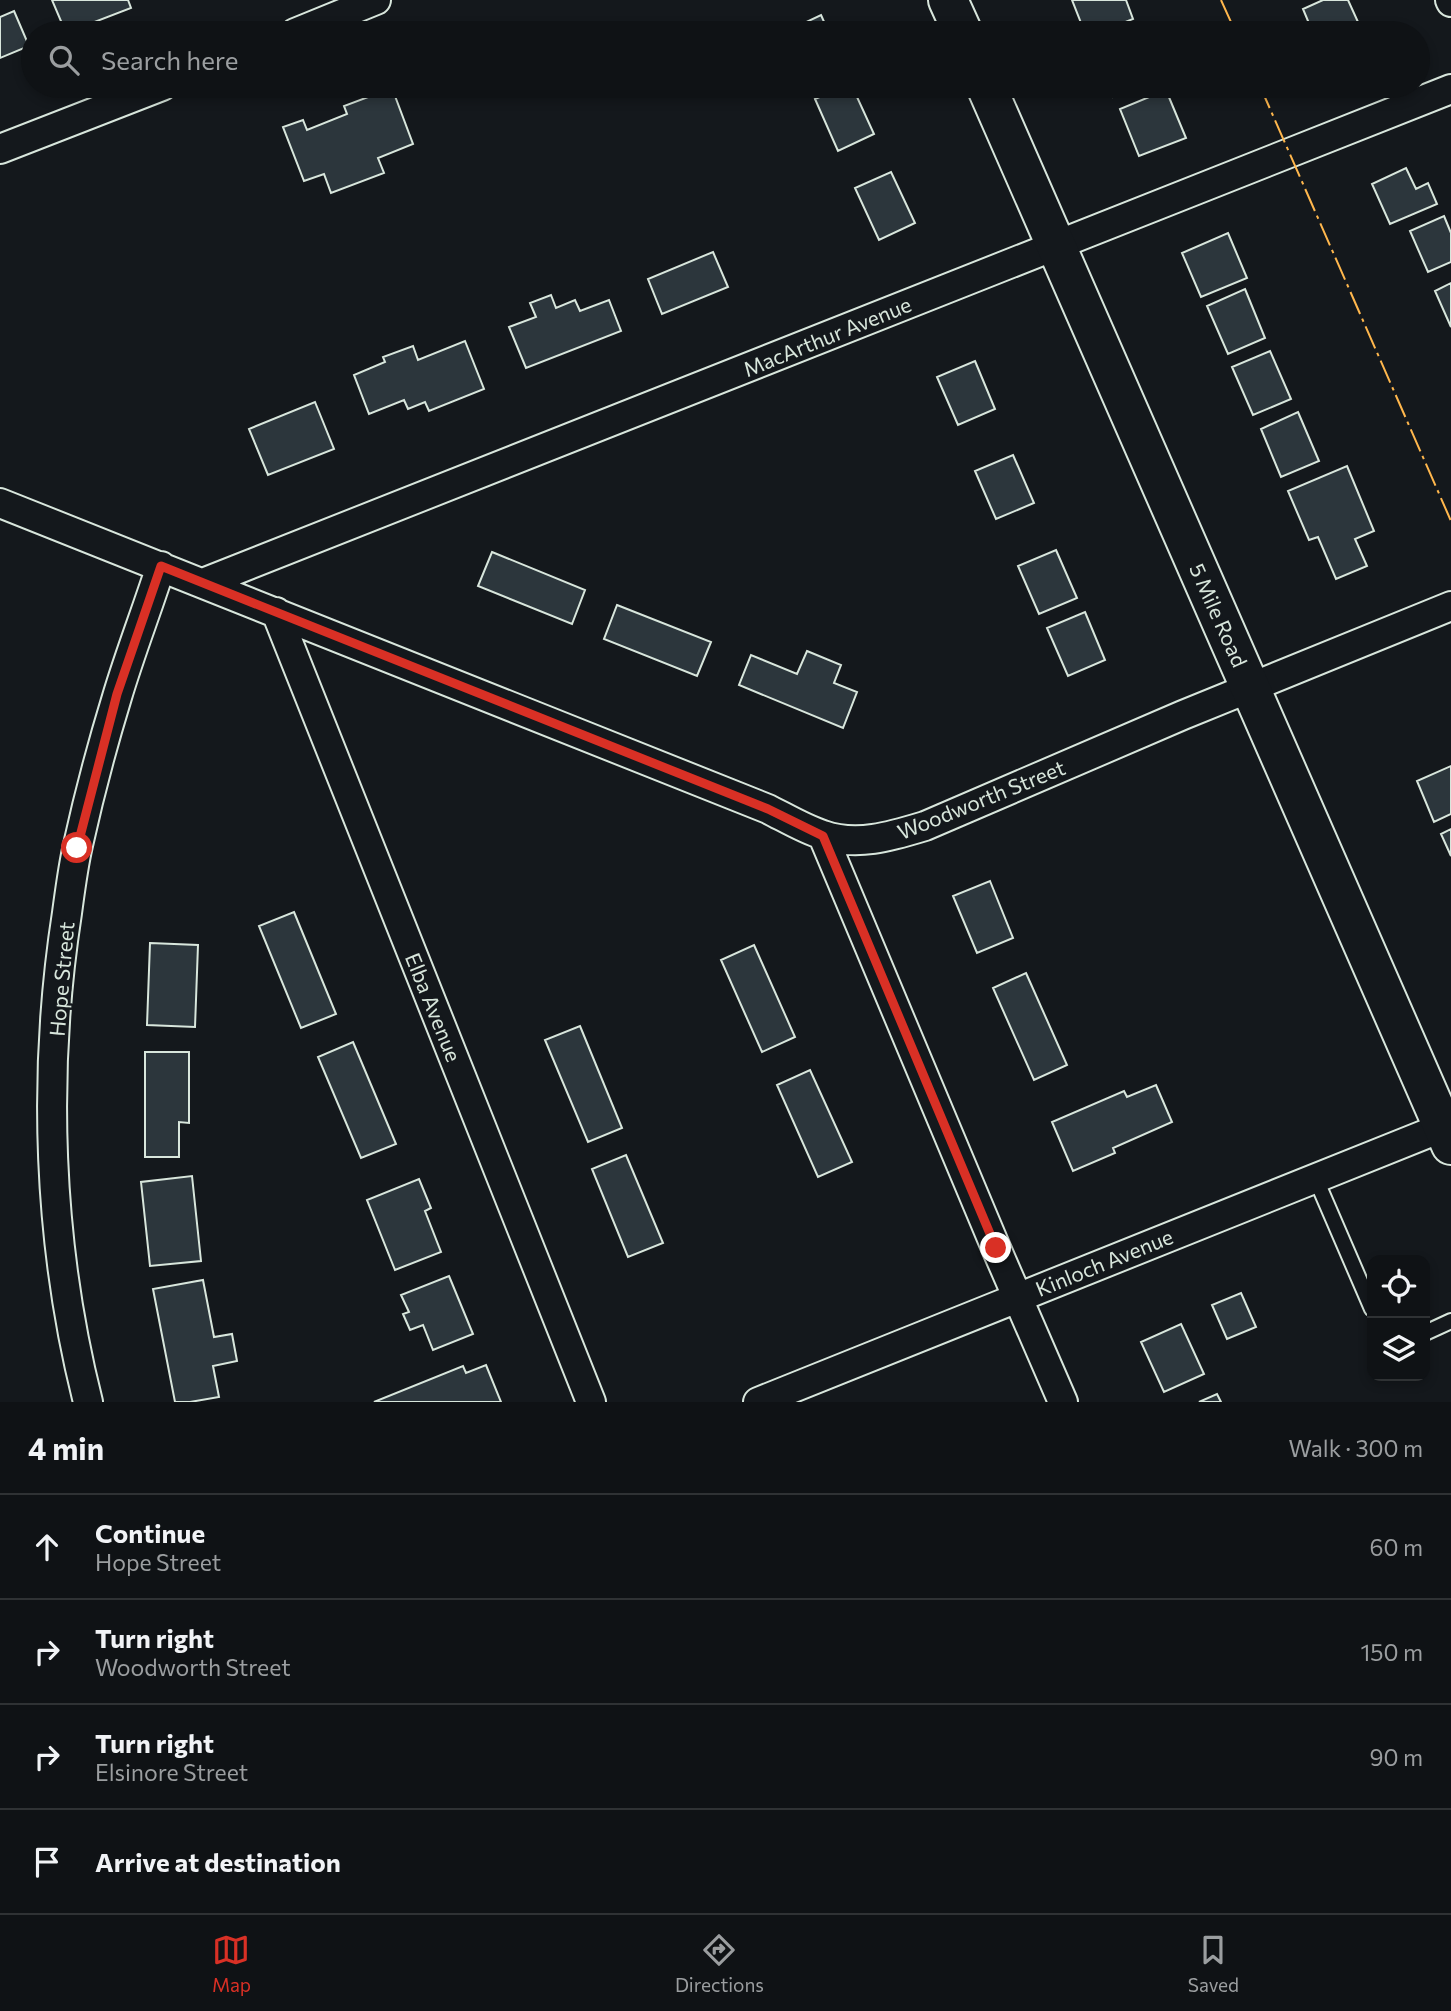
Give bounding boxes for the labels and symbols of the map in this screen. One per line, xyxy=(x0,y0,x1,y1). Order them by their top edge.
street label: MacArthur Avenue xyxy=(739,291,915,381)
street label: 5 Mile Road xyxy=(1185,559,1253,671)
street label: Woodworth Street xyxy=(894,754,1068,844)
route start xyxy=(61,832,92,863)
street label: Hope Street xyxy=(44,921,78,1037)
street label: Elba Avenue xyxy=(401,949,467,1065)
street label: Kinloch Avenue xyxy=(1032,1223,1176,1301)
route end xyxy=(980,1232,1011,1263)

